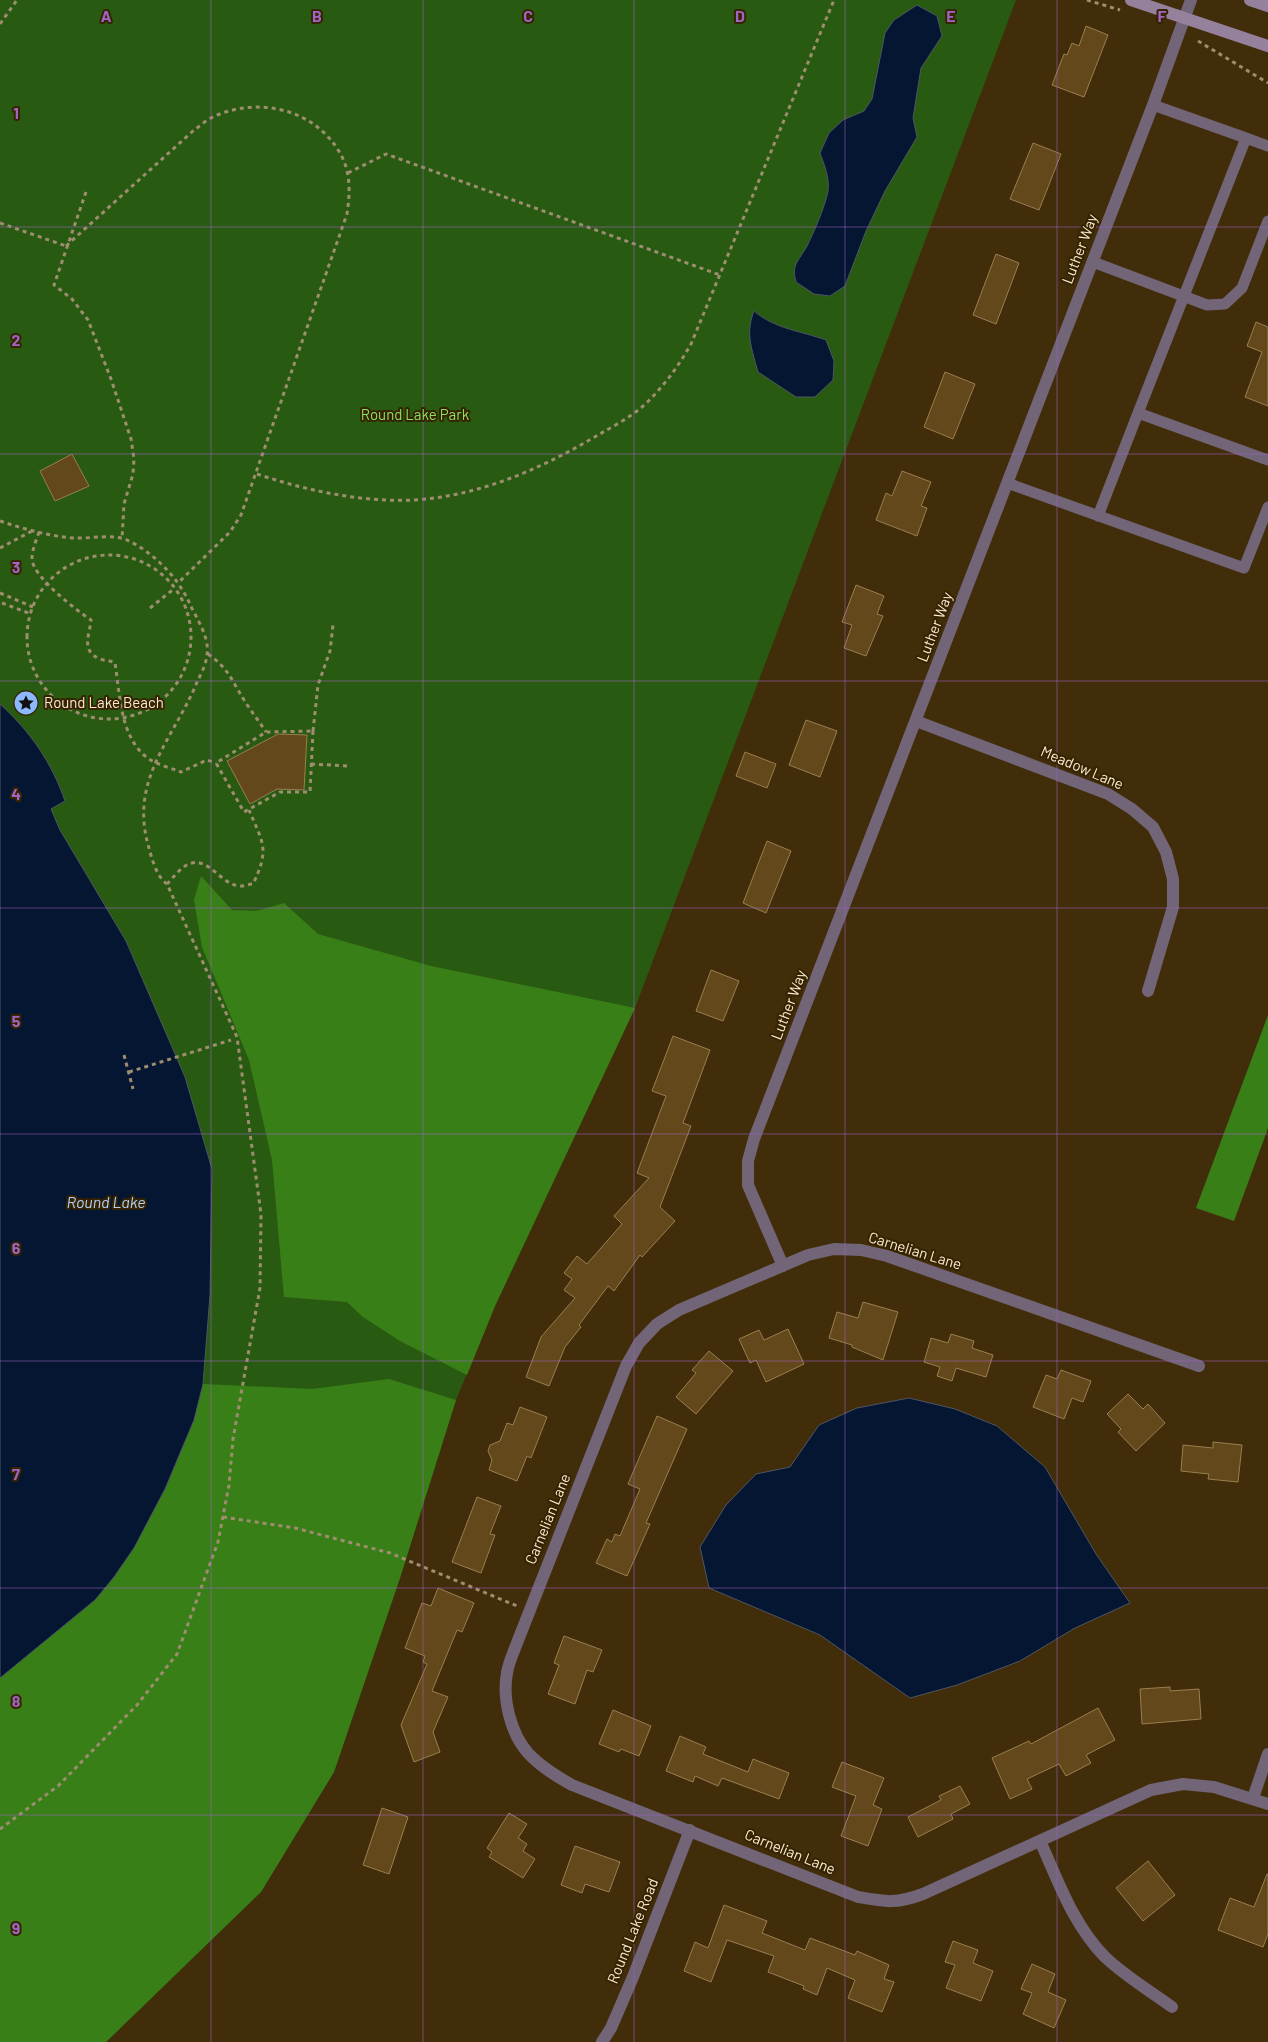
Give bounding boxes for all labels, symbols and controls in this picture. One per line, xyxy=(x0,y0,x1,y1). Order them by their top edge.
text: A xyxy=(101,6,112,25)
text: B xyxy=(312,6,322,25)
text: C xyxy=(523,6,533,25)
text: D xyxy=(735,6,745,25)
text: E xyxy=(946,6,956,25)
text: F xyxy=(1158,6,1167,25)
text: 1 xyxy=(13,103,19,122)
street label: Luther Way xyxy=(1058,211,1101,286)
text: 2 xyxy=(12,330,21,349)
park label: Round Lake Park xyxy=(361,405,470,423)
text: 3 xyxy=(12,557,20,576)
street label: Luther Way xyxy=(913,589,956,664)
place icon: Round Lake Beach xyxy=(13,690,39,716)
place label: Round Lake Beach xyxy=(44,693,164,711)
street label: Meadow Lane xyxy=(1038,742,1127,793)
text: 4 xyxy=(11,784,21,803)
street label: Luther Way xyxy=(767,967,810,1042)
text: 5 xyxy=(12,1011,21,1030)
water label: Round Lake xyxy=(66,1192,146,1211)
street label: Carnelian Lane xyxy=(867,1227,964,1273)
text: 6 xyxy=(12,1238,21,1257)
text: 7 xyxy=(12,1464,20,1483)
street label: Carnelian Lane xyxy=(521,1471,573,1567)
text: 8 xyxy=(12,1691,21,1710)
street label: Carnelian Lane xyxy=(742,1825,838,1877)
street label: Round Lake Road xyxy=(603,1875,661,1986)
text: 9 xyxy=(12,1918,20,1937)

